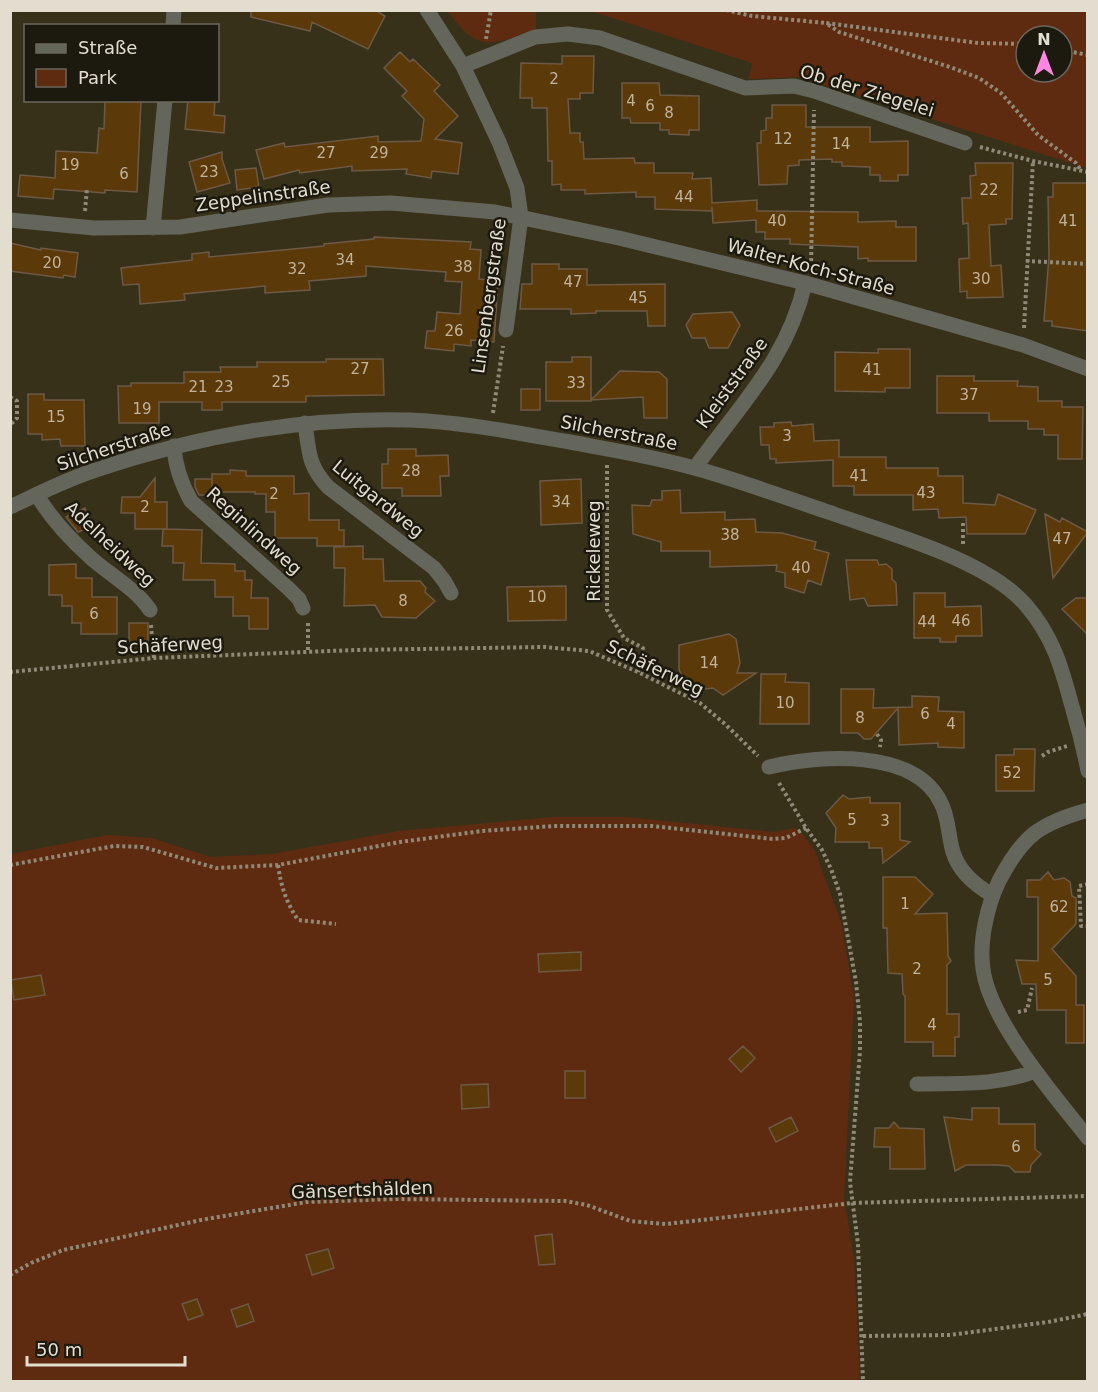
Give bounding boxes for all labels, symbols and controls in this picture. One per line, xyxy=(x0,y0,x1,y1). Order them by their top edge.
legend xyxy=(24,24,219,102)
north arrow xyxy=(1014,24,1074,84)
text: N xyxy=(1037,30,1051,49)
text: Straße xyxy=(78,37,137,58)
street label: Ob der Ziegelei xyxy=(798,60,937,121)
text: Park xyxy=(78,67,117,88)
house number: 2 xyxy=(549,70,559,88)
house number: 4 xyxy=(626,92,636,110)
house number: 6 xyxy=(645,97,655,115)
house number: 8 xyxy=(664,104,674,122)
house number: 12 xyxy=(773,130,793,148)
house number: 14 xyxy=(831,135,851,153)
house number: 27 xyxy=(316,144,336,162)
house number: 29 xyxy=(369,144,389,162)
house number: 19 xyxy=(60,156,80,174)
house number: 23 xyxy=(199,163,219,181)
house number: 6 xyxy=(119,165,129,183)
street label: Zeppelinstraße xyxy=(194,176,332,215)
house number: 22 xyxy=(979,181,999,199)
house number: 44 xyxy=(674,188,694,206)
house number: 40 xyxy=(767,212,787,230)
house number: 41 xyxy=(1058,212,1078,230)
street label: Linsenbergstraße xyxy=(467,217,510,375)
street label: Walter-Koch-Straße xyxy=(725,234,897,299)
house number: 34 xyxy=(335,251,355,269)
house number: 20 xyxy=(42,254,62,272)
house number: 38 xyxy=(453,258,473,276)
house number: 32 xyxy=(287,260,307,278)
house number: 30 xyxy=(971,270,991,288)
house number: 47 xyxy=(563,273,583,291)
house number: 45 xyxy=(628,289,648,307)
house number: 26 xyxy=(444,322,464,340)
street label: Kleiststraße xyxy=(692,333,771,432)
house number: 27 xyxy=(350,360,370,378)
house number: 41 xyxy=(862,361,882,379)
house number: 25 xyxy=(271,373,291,391)
house number: 33 xyxy=(566,374,586,392)
house number: 21 xyxy=(188,378,208,396)
house number: 23 xyxy=(214,378,234,396)
house number: 37 xyxy=(959,386,979,404)
house number: 19 xyxy=(132,400,152,418)
house number: 15 xyxy=(46,408,66,426)
street label: Silcherstraße xyxy=(559,411,679,454)
street label: Silcherstraße xyxy=(54,418,173,475)
house number: 3 xyxy=(782,427,792,445)
street label: Luitgardweg xyxy=(328,455,428,542)
house number: 28 xyxy=(401,462,421,480)
house number: 41 xyxy=(849,467,869,485)
street label: Reginlindweg xyxy=(202,482,306,579)
house number: 43 xyxy=(916,484,936,502)
house number: 2 xyxy=(269,485,279,503)
house number: 34 xyxy=(551,493,571,511)
street label: Adelheidweg xyxy=(61,497,160,591)
house number: 2 xyxy=(140,498,150,516)
street label: Rickeleweg xyxy=(583,500,604,602)
house number: 38 xyxy=(720,526,740,544)
house number: 47 xyxy=(1052,530,1072,548)
house number: 40 xyxy=(791,559,811,577)
house number: 10 xyxy=(527,588,547,606)
house number: 8 xyxy=(398,592,408,610)
house number: 6 xyxy=(89,605,99,623)
house number: 46 xyxy=(951,612,971,630)
house number: 44 xyxy=(917,613,937,631)
street label: Schäferweg xyxy=(117,631,223,658)
street label: Schäferweg xyxy=(603,635,707,700)
house number: 14 xyxy=(699,654,719,672)
house number: 10 xyxy=(775,694,795,712)
house number: 6 xyxy=(920,705,930,723)
house number: 8 xyxy=(855,709,865,727)
house number: 4 xyxy=(946,715,956,733)
house number: 52 xyxy=(1002,764,1022,782)
house number: 5 xyxy=(847,811,857,829)
house number: 3 xyxy=(880,812,890,830)
house number: 1 xyxy=(900,895,910,913)
house number: 62 xyxy=(1049,898,1069,916)
house number: 2 xyxy=(912,960,922,978)
house number: 5 xyxy=(1043,971,1053,989)
house number: 4 xyxy=(927,1016,937,1034)
house number: 6 xyxy=(1011,1138,1021,1156)
street label: Gänsertshälden xyxy=(291,1177,433,1202)
scale bar xyxy=(27,1329,184,1367)
text: 50 m xyxy=(36,1339,82,1360)

